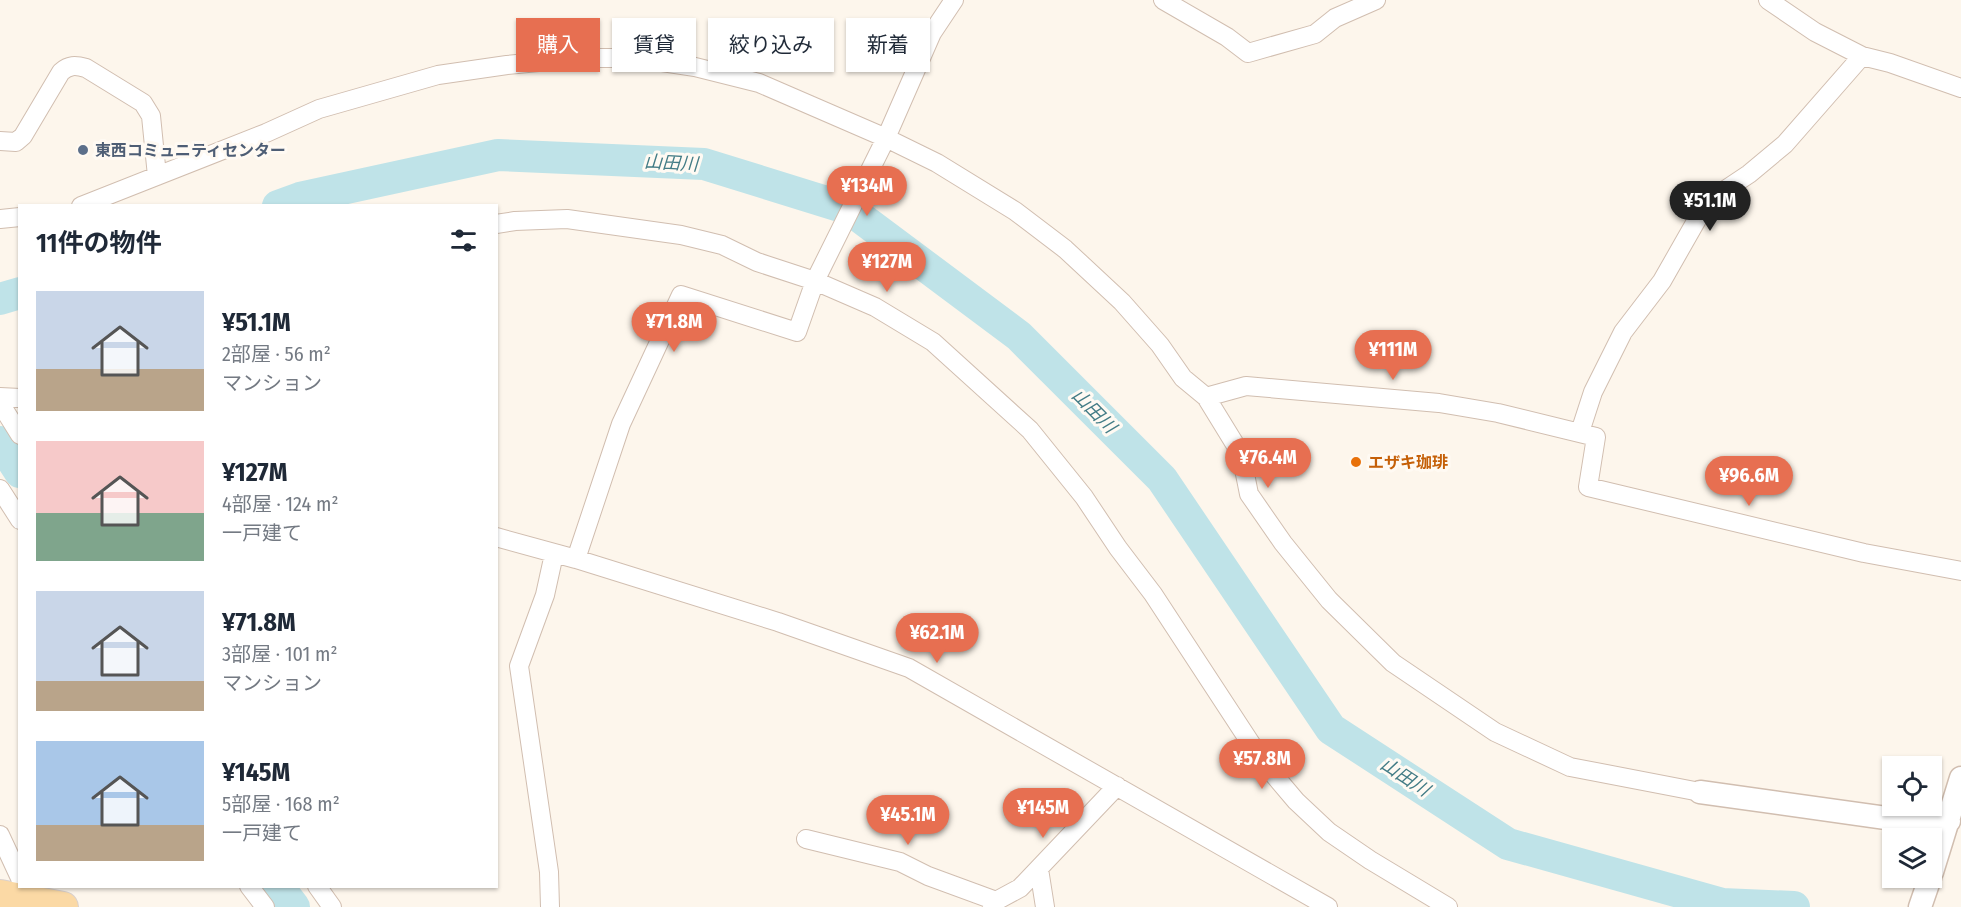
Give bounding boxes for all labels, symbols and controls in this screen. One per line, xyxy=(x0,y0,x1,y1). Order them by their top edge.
chip: 購入 xyxy=(516,18,600,72)
chip: 賃貸 xyxy=(612,18,696,72)
chip: 絞り込み xyxy=(708,18,834,72)
chip: 新着 xyxy=(846,18,930,72)
place label: 東西コミュニティセンター xyxy=(95,141,286,160)
marker: 東西コミュニティセンター xyxy=(76,143,90,157)
water label: 山田川 xyxy=(643,151,701,176)
pin: ¥134M xyxy=(825,166,909,217)
text: ¥134M xyxy=(841,173,893,197)
pin: ¥51.1M xyxy=(1661,181,1759,232)
text: ¥51.1M xyxy=(1684,188,1736,212)
icon: filters xyxy=(447,224,480,257)
text: 11件の物件 xyxy=(36,228,162,259)
pin: ¥127M xyxy=(845,242,929,293)
text: ¥127M xyxy=(862,249,912,273)
pin: ¥71.8M xyxy=(625,302,723,353)
text: ¥51.1M xyxy=(222,307,291,338)
text: ¥71.8M xyxy=(646,309,702,333)
icon: home xyxy=(84,315,156,387)
pin: ¥111M xyxy=(1351,330,1435,381)
text: ¥111M xyxy=(1369,337,1417,361)
text: 2部屋 · 56 m² xyxy=(222,342,331,366)
text: マンション xyxy=(222,371,322,395)
water label: 山田川 xyxy=(1067,384,1122,439)
pin: ¥76.4M xyxy=(1219,438,1317,489)
text: ¥76.4M xyxy=(1239,445,1297,469)
place label: エザキ珈琲 xyxy=(1368,453,1448,472)
marker: エザキ珈琲 xyxy=(1349,455,1363,469)
pin: ¥96.6M xyxy=(1700,456,1798,507)
text: ¥127M xyxy=(222,457,287,488)
text: ¥96.6M xyxy=(1719,463,1779,487)
icon: home xyxy=(84,465,156,537)
text: 4部屋 · 124 m² xyxy=(222,492,338,516)
text: 一戸建て xyxy=(222,521,302,545)
text: ¥71.8M xyxy=(222,607,296,638)
pin: ¥62.1M xyxy=(888,613,986,664)
icon: home xyxy=(84,615,156,687)
text: ¥62.1M xyxy=(910,620,964,644)
text: 3部屋 · 101 m² xyxy=(222,642,337,666)
text: マンション xyxy=(222,671,322,695)
pin: ¥57.8M xyxy=(1213,739,1311,790)
text: ¥57.8M xyxy=(1233,746,1291,770)
water label: 山田川 xyxy=(1376,753,1435,802)
map controls xyxy=(1882,756,1942,888)
button: locate xyxy=(1882,756,1942,816)
text: ¥145M xyxy=(222,757,290,788)
icon: home xyxy=(84,765,156,837)
pin: ¥145M xyxy=(1001,788,1085,839)
text: 5部屋 · 168 m² xyxy=(222,792,340,816)
pin: ¥45.1M xyxy=(859,795,957,846)
text: ¥145M xyxy=(1017,795,1069,819)
text: ¥45.1M xyxy=(880,802,936,826)
text: 一戸建て xyxy=(222,821,302,845)
button: layers xyxy=(1882,828,1942,888)

